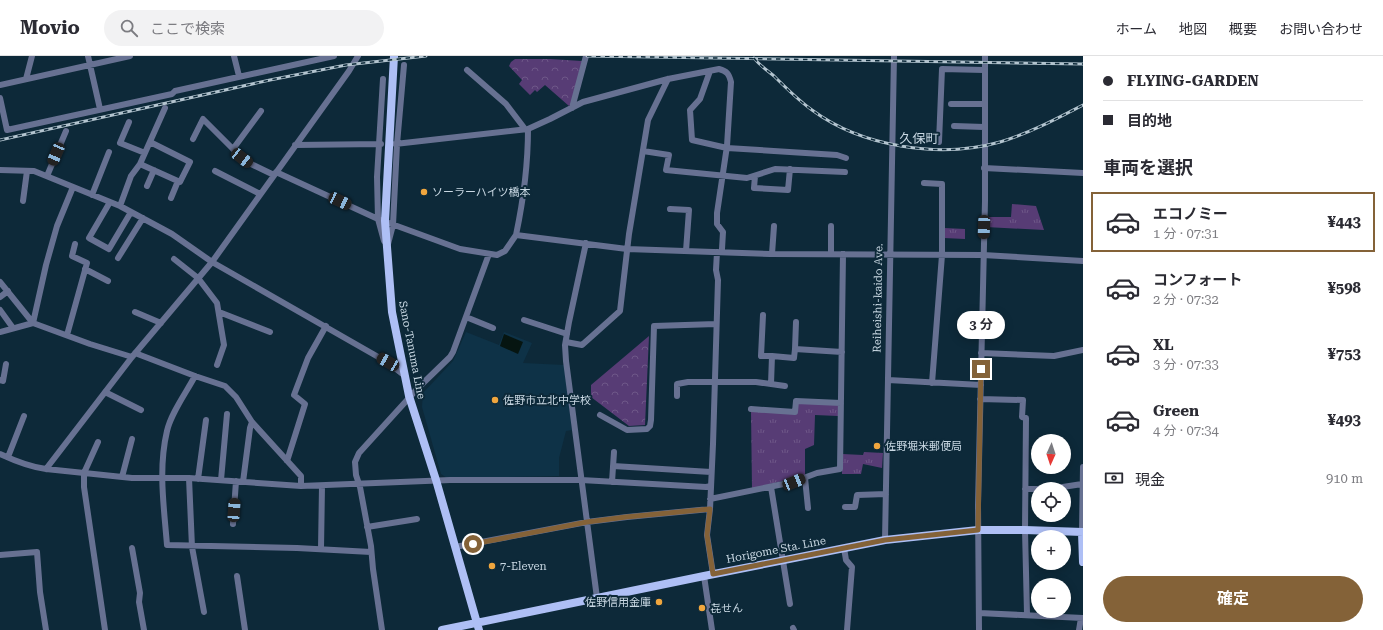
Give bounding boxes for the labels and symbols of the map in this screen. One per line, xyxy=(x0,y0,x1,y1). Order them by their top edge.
district label: 久保町 xyxy=(899,131,939,146)
car xyxy=(46,141,66,167)
car xyxy=(229,146,255,170)
place label: ソーラーハイツ橋本 xyxy=(432,186,531,199)
marker: ソーラーハイツ橋本 xyxy=(419,187,429,197)
car xyxy=(327,190,353,212)
car xyxy=(978,215,990,239)
street label: Reiheishi-kaido Ave. xyxy=(871,243,885,353)
street label: Sano-Tanuma Line xyxy=(396,300,428,400)
callout: 3 分 xyxy=(957,311,1005,339)
car xyxy=(375,351,401,373)
route end xyxy=(972,360,990,378)
place label: 佐野市立北中学校 xyxy=(503,394,591,407)
marker: 佐野市立北中学校 xyxy=(490,395,500,405)
north arrow xyxy=(1031,434,1071,474)
place label: 佐野堀米郵便局 xyxy=(885,440,962,453)
marker: 佐野堀米郵便局 xyxy=(872,441,882,451)
car xyxy=(781,472,807,492)
car xyxy=(227,498,241,522)
street label: Horigome Sta. Line xyxy=(725,534,827,566)
route start xyxy=(464,535,482,553)
place label: 7-Eleven xyxy=(500,560,547,573)
marker: 7-Eleven xyxy=(487,561,497,571)
place label: 佐野信用金庫 xyxy=(585,596,651,609)
marker: 佐野信用金庫 xyxy=(654,597,664,607)
place label: 㐂せん xyxy=(710,602,743,615)
marker: 㐂せん xyxy=(697,603,707,613)

